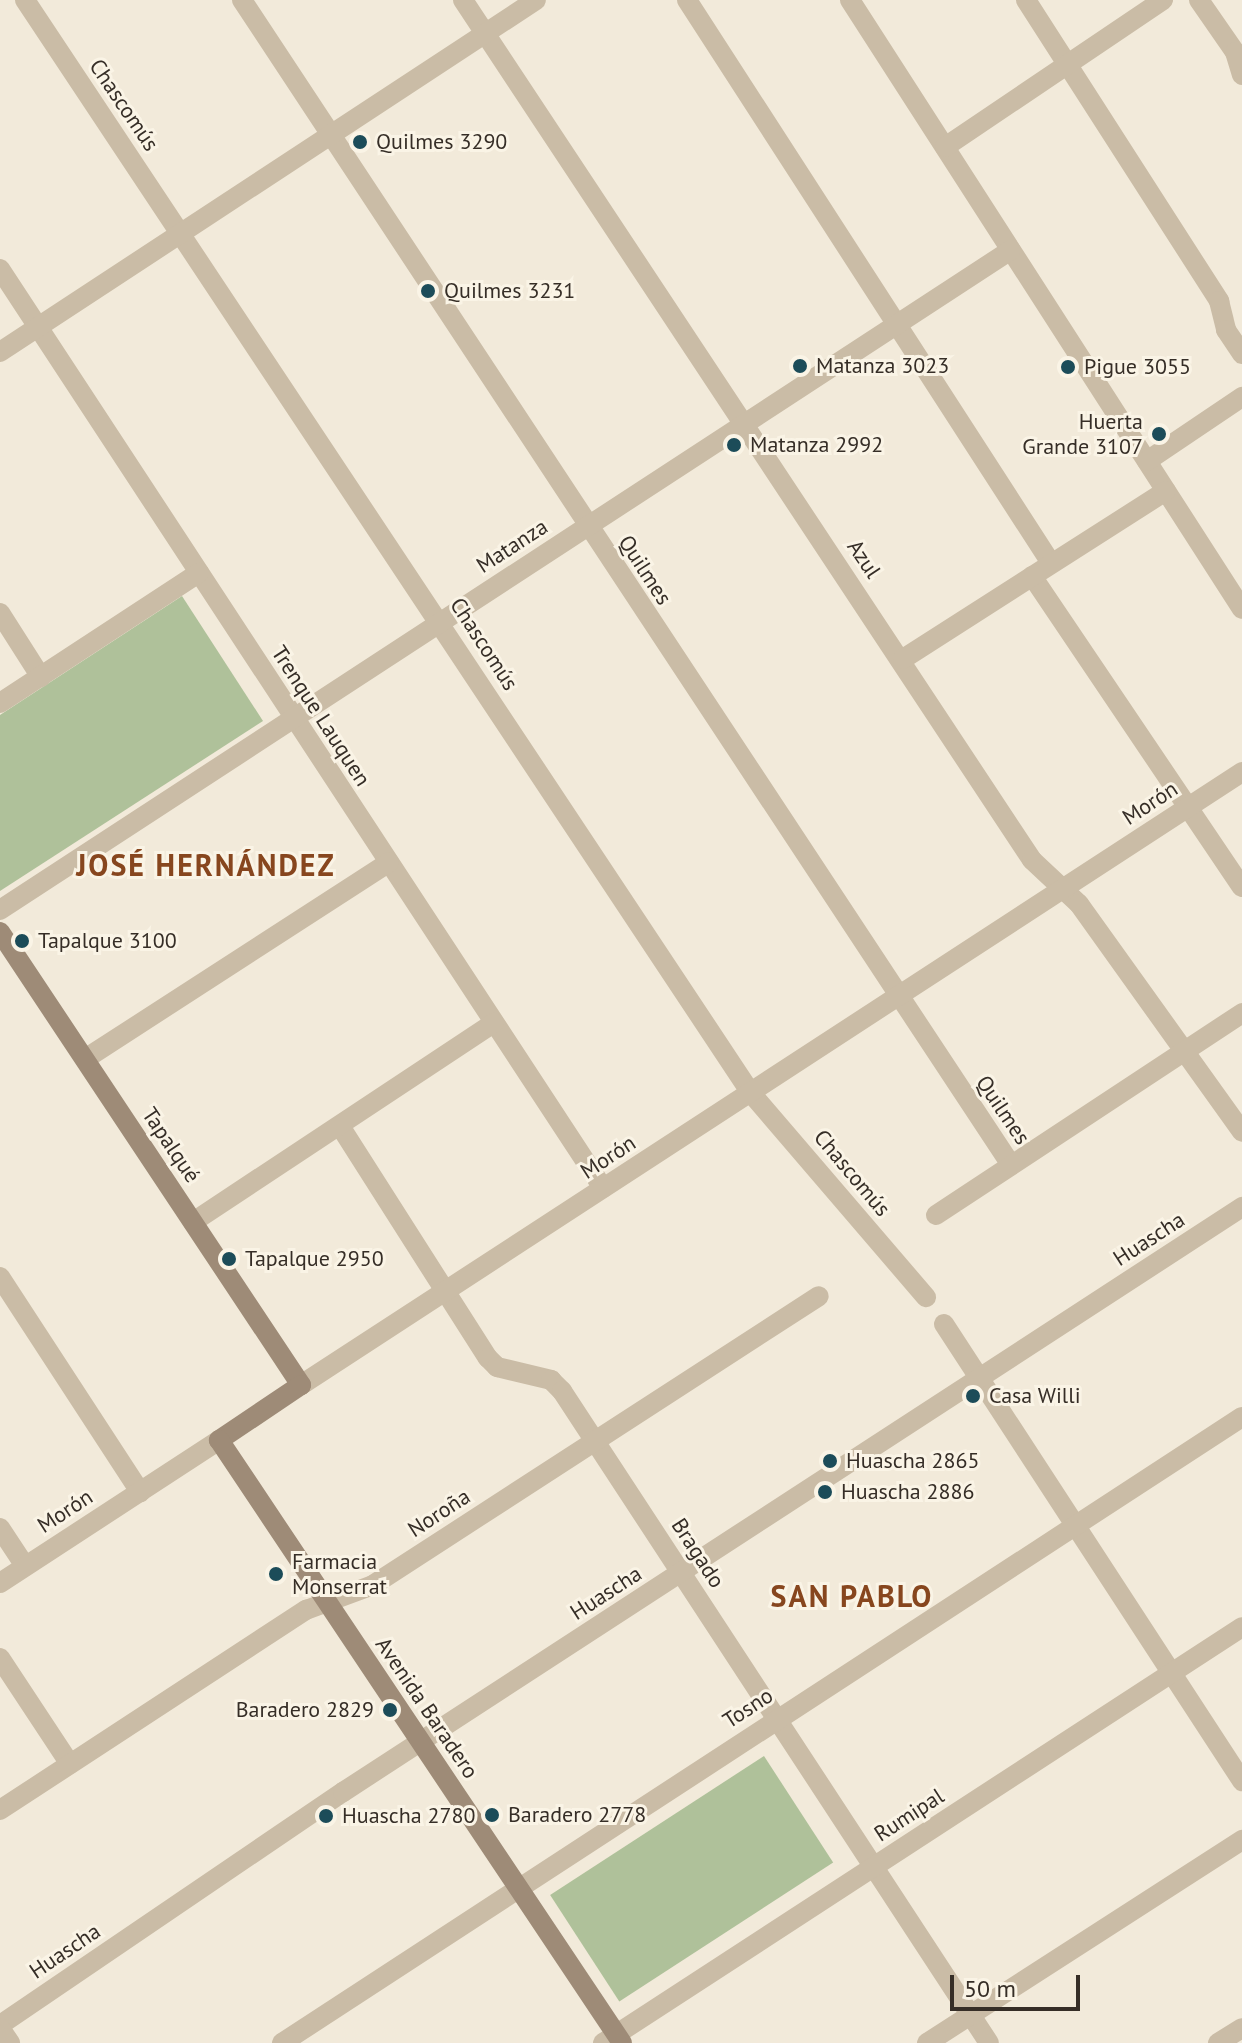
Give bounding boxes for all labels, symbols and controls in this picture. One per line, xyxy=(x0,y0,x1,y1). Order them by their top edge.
street label: Chascomús xyxy=(84,54,164,156)
place label: Quilmes 3290 xyxy=(376,129,507,155)
marker: Quilmes 3290 xyxy=(351,133,369,151)
place label: Quilmes 3231 xyxy=(444,278,575,304)
marker: Quilmes 3231 xyxy=(419,282,437,300)
place label: Matanza 3023 xyxy=(816,353,949,379)
place label: Pigue 3055 xyxy=(1084,354,1191,380)
marker: Matanza 3023 xyxy=(791,357,809,375)
marker: Pigue 3055 xyxy=(1059,358,1077,376)
place label: Huerta Grande 3107 xyxy=(1022,408,1143,460)
marker: Huerta Grande 3107 xyxy=(1150,425,1168,443)
place label: Matanza 2992 xyxy=(750,432,883,458)
marker: Matanza 2992 xyxy=(725,436,743,454)
street label: Matanza xyxy=(471,513,553,579)
street label: Quilmes xyxy=(613,530,677,610)
street label: Azul xyxy=(842,535,886,583)
street label: Chascomús xyxy=(444,593,524,695)
street label: Trenque Lauquen xyxy=(266,641,376,791)
street label: Morón xyxy=(1117,775,1183,831)
district label: JOSÉ HERNÁNDEZ xyxy=(76,847,336,883)
place label: Tapalque 3100 xyxy=(38,928,177,954)
marker: Tapalque 3100 xyxy=(13,932,31,950)
street label: Quilmes xyxy=(970,1070,1036,1150)
street label: Tapalqué xyxy=(136,1102,206,1188)
street label: Chascomús xyxy=(808,1124,896,1222)
street label: Morón xyxy=(575,1129,641,1185)
street label: Huascha xyxy=(1108,1206,1190,1272)
place label: Tapalque 2950 xyxy=(245,1246,384,1272)
marker: Tapalque 2950 xyxy=(220,1250,238,1268)
place label: Casa Willi xyxy=(989,1383,1081,1409)
marker: Casa Willi xyxy=(964,1387,982,1405)
place label: Huascha 2865 xyxy=(846,1448,980,1474)
marker: Huascha 2865 xyxy=(821,1452,839,1470)
place label: Huascha 2886 xyxy=(841,1479,975,1505)
street label: Morón xyxy=(32,1483,98,1539)
street label: Noroña xyxy=(403,1483,475,1543)
marker: Huascha 2886 xyxy=(816,1483,834,1501)
street label: Bragado xyxy=(666,1513,730,1593)
place label: Farmacia Monserrat xyxy=(292,1548,387,1600)
street label: Huascha xyxy=(565,1560,647,1626)
marker: Farmacia Monserrat xyxy=(267,1565,285,1583)
district label: SAN PABLO xyxy=(771,1578,933,1614)
street label: Avenida Baradero xyxy=(370,1632,484,1784)
street label: Tosno xyxy=(718,1682,778,1734)
place label: Baradero 2829 xyxy=(236,1697,374,1723)
marker: Baradero 2829 xyxy=(381,1701,399,1719)
street label: Rumipal xyxy=(869,1783,949,1847)
place label: Baradero 2778 xyxy=(508,1802,646,1828)
place label: Huascha 2780 xyxy=(342,1803,476,1829)
marker: Baradero 2778 xyxy=(483,1806,501,1824)
marker: Huascha 2780 xyxy=(317,1807,335,1825)
street label: Huascha xyxy=(25,1918,105,1984)
scale bar xyxy=(954,1959,1084,2009)
text: 50 m xyxy=(964,1973,1016,2004)

